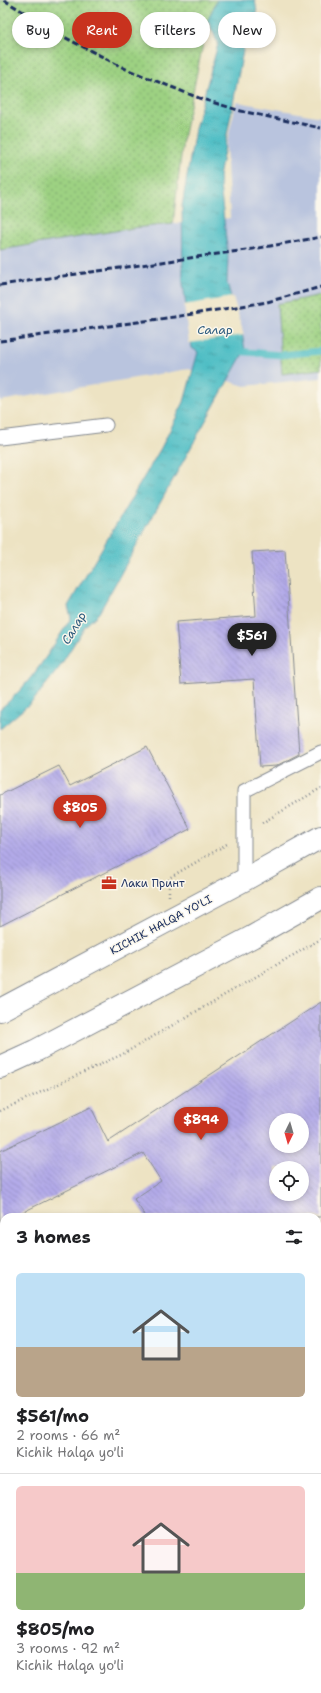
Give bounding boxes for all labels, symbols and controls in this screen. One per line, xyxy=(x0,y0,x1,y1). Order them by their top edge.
chip: Buy xyxy=(12,12,64,48)
chip: Rent xyxy=(72,12,132,48)
chip: Filters xyxy=(140,12,210,48)
chip: New xyxy=(218,12,276,48)
water label: Салар xyxy=(197,322,233,338)
water label: Салар xyxy=(58,608,90,647)
pin: $561 xyxy=(228,623,276,657)
text: $561 xyxy=(236,627,268,644)
pin: $805 xyxy=(56,795,104,829)
text: $805 xyxy=(62,799,98,816)
office icon: Лаки Принт xyxy=(100,874,118,892)
place label: Лаки Принт xyxy=(121,876,185,891)
street label: KICHIK HALQA YO'LI xyxy=(107,892,215,958)
pin: $894 xyxy=(177,1107,225,1141)
text: $894 xyxy=(183,1111,219,1128)
north arrow xyxy=(269,1113,309,1153)
map controls xyxy=(269,1113,309,1201)
button: locate xyxy=(269,1161,309,1201)
text: 3 homes xyxy=(16,1226,91,1248)
icon: filters xyxy=(283,1226,305,1248)
icon: home xyxy=(125,1299,197,1371)
text: $561/mo xyxy=(16,1405,89,1427)
text: 2 rooms · 66 m² xyxy=(16,1427,120,1444)
text: Kichik Halqa yo'li xyxy=(16,1444,124,1461)
icon: home xyxy=(125,1512,197,1584)
text: $805/mo xyxy=(16,1618,95,1640)
text: 3 rooms · 92 m² xyxy=(16,1640,120,1657)
text: Kichik Halqa yo'li xyxy=(16,1657,124,1674)

